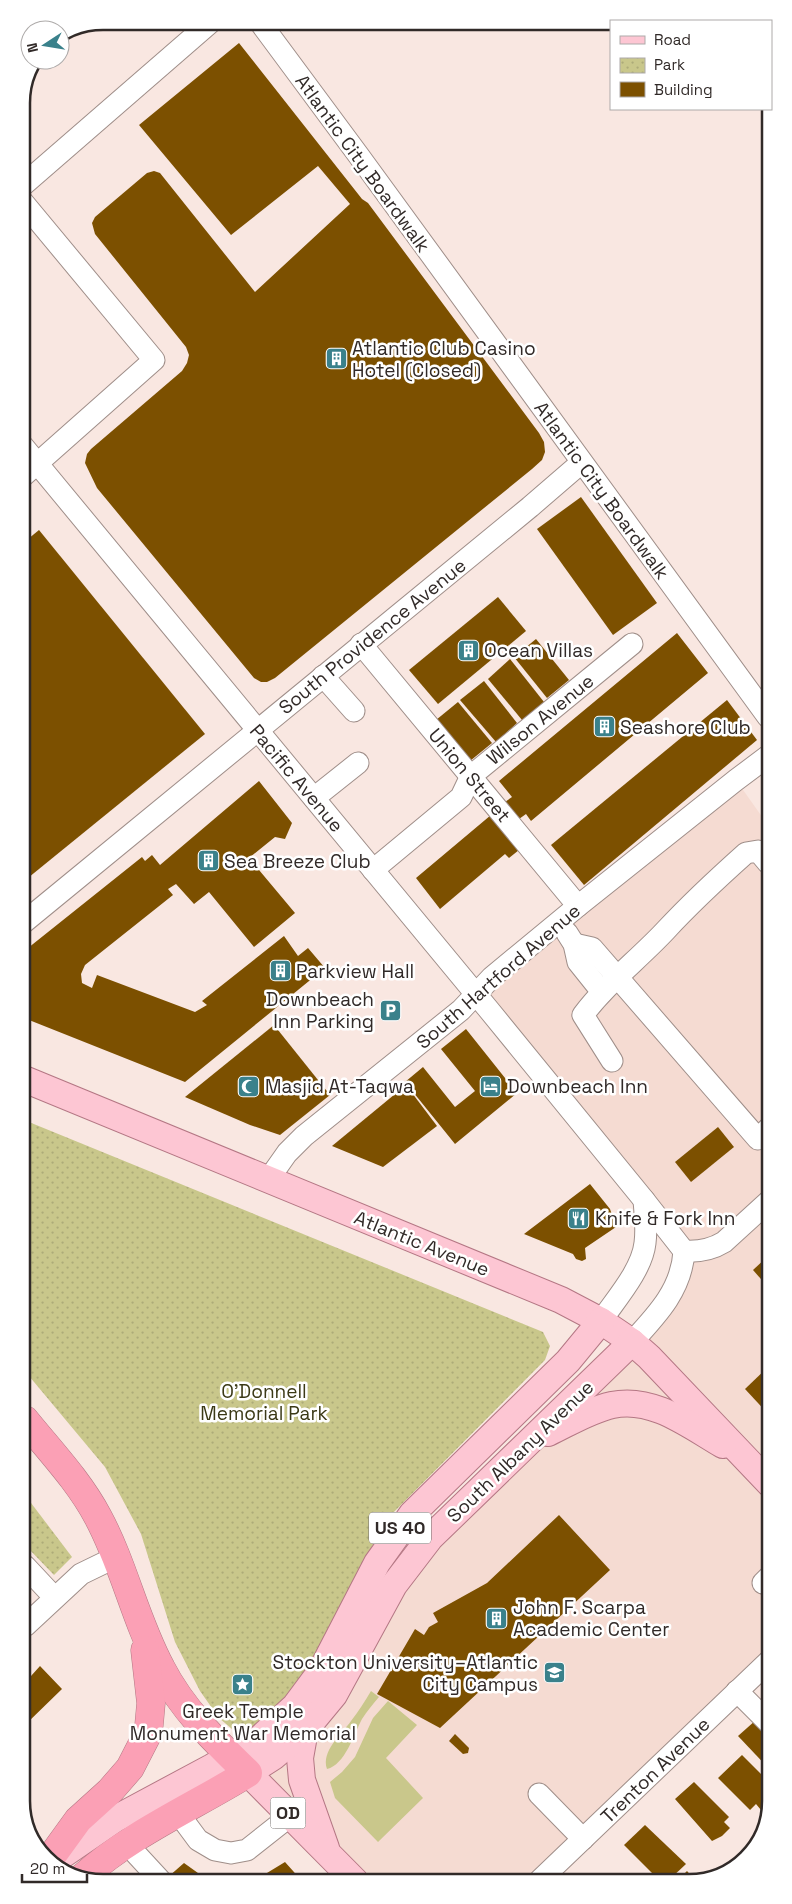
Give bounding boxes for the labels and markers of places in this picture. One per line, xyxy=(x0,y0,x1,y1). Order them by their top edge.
place label: Atlantic Club Casino Hotel (Closed) xyxy=(352,336,536,383)
building icon: Atlantic Club Casino Hotel (Closed) xyxy=(324,347,348,371)
building icon: Ocean Villas xyxy=(456,638,480,662)
place label: Ocean Villas xyxy=(484,638,593,663)
building icon: Seashore Club xyxy=(592,715,616,739)
place label: Seashore Club xyxy=(620,715,751,740)
building icon: Sea Breeze Club xyxy=(196,849,220,873)
place label: Sea Breeze Club xyxy=(224,849,371,874)
building icon: Parkview Hall xyxy=(268,959,292,983)
place label: Parkview Hall xyxy=(296,959,414,984)
place label: Downbeach Inn Parking xyxy=(266,987,374,1034)
parking icon: Downbeach Inn Parking xyxy=(378,998,402,1022)
mosque icon: Masjid At-Taqwa xyxy=(237,1074,261,1098)
place label: Masjid At-Taqwa xyxy=(265,1074,414,1099)
hotel icon: Downbeach Inn xyxy=(479,1074,503,1098)
place label: Downbeach Inn xyxy=(507,1074,648,1099)
restaurant icon: Knife & Fork Inn xyxy=(567,1206,591,1230)
place label: Knife & Fork Inn xyxy=(595,1206,735,1231)
place label: John F. Scarpa Academic Center xyxy=(513,1595,669,1642)
building icon: John F. Scarpa Academic Center xyxy=(485,1606,509,1630)
place label: Stockton University–Atlantic City Campus xyxy=(273,1650,538,1697)
school or university icon: Stockton University–Atlantic City Campus xyxy=(542,1661,566,1685)
place icon: Greek Temple Monument War Memorial xyxy=(231,1673,255,1697)
place label: Greek Temple Monument War Memorial xyxy=(130,1699,356,1746)

